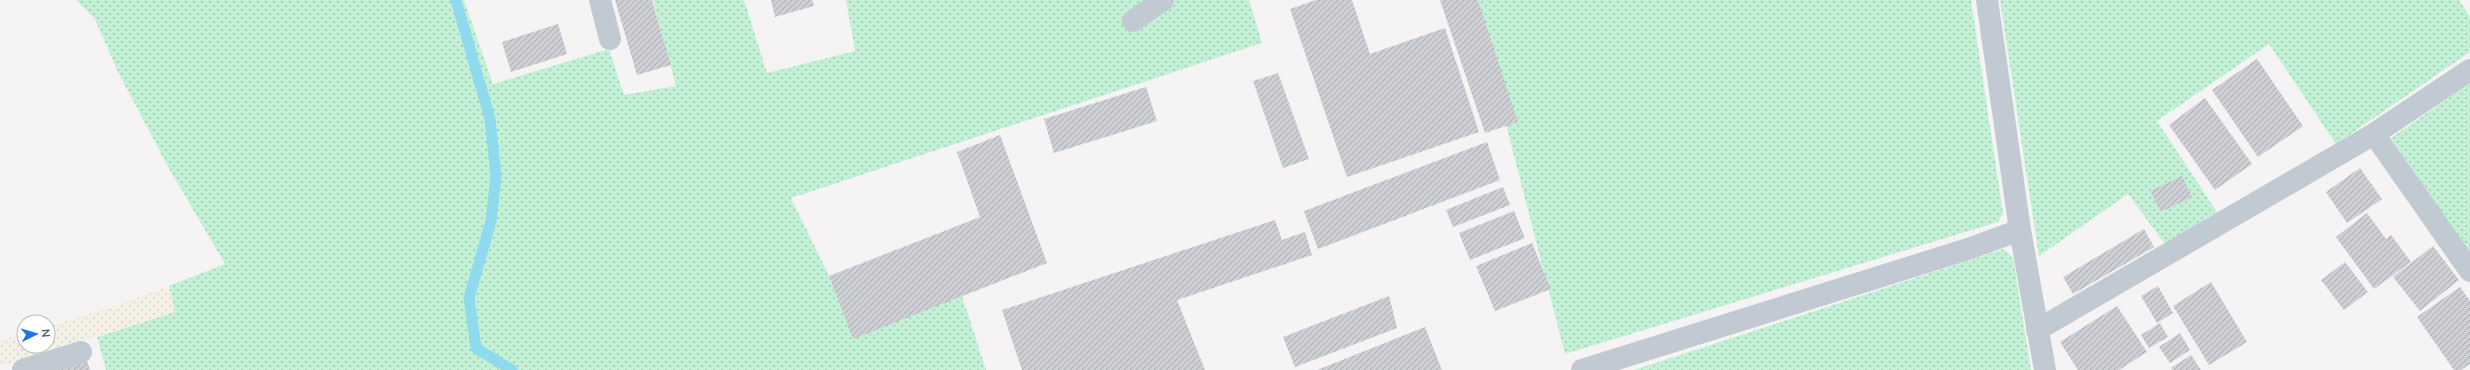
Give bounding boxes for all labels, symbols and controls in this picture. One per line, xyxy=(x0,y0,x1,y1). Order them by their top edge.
north arrow xyxy=(16,314,56,354)
text: N xyxy=(40,328,53,338)

